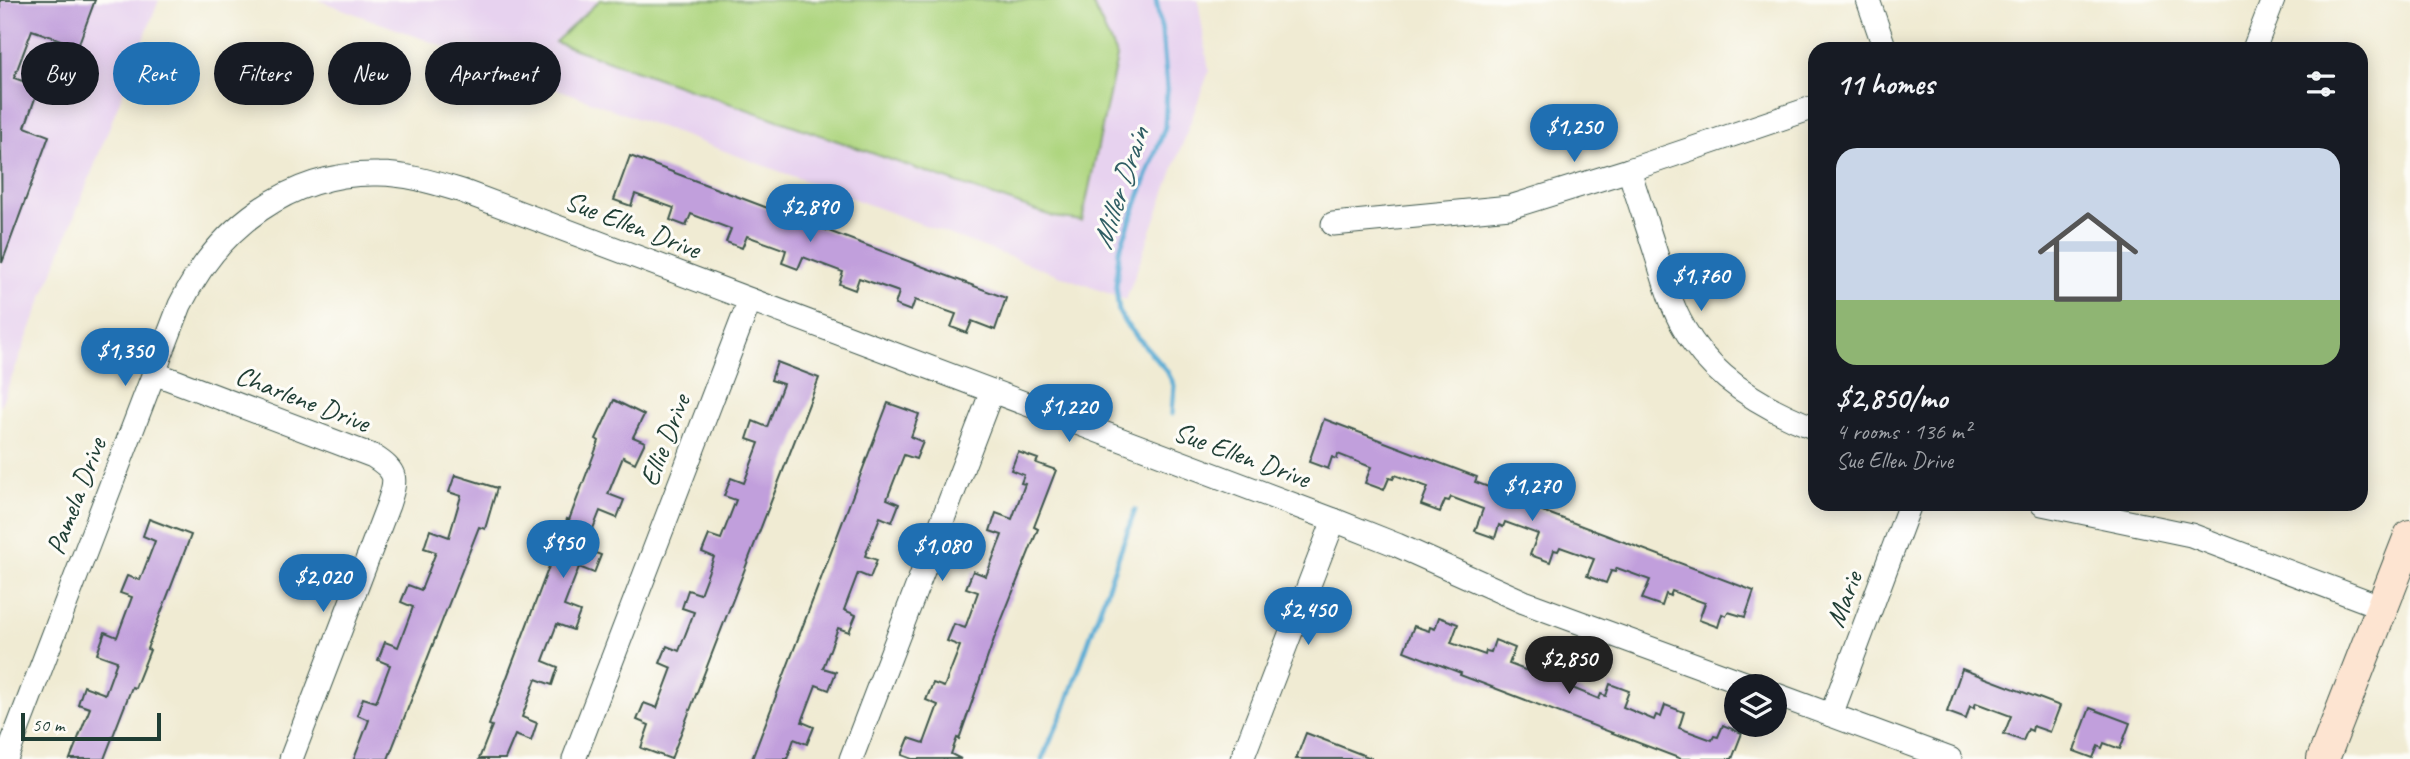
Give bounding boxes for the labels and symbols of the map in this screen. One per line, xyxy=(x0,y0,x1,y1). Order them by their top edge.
pin: $1,250 xyxy=(1517,104,1631,164)
water label: Miller Drain xyxy=(1083,120,1158,253)
street label: Sue Ellen Drive xyxy=(560,183,707,267)
pin: $2,890 xyxy=(753,184,867,244)
pin: $1,760 xyxy=(1644,254,1758,313)
pin: $1,350 xyxy=(68,328,182,388)
street label: Charlene Drive xyxy=(231,357,377,441)
pin: $1,220 xyxy=(1012,384,1126,444)
street label: Ellie Drive xyxy=(631,388,699,491)
street label: Sue Ellen Drive xyxy=(1169,414,1316,496)
street label: Pamela Drive xyxy=(37,431,114,559)
pin: $1,270 xyxy=(1475,463,1589,523)
pin: $950 xyxy=(522,520,604,580)
pin: $1,080 xyxy=(885,524,999,583)
pin: $2,020 xyxy=(266,554,380,614)
street label: Marie xyxy=(1817,565,1871,632)
pin: $2,450 xyxy=(1251,588,1365,647)
pin: $2,850 xyxy=(1512,636,1626,696)
scale bar xyxy=(21,710,161,742)

